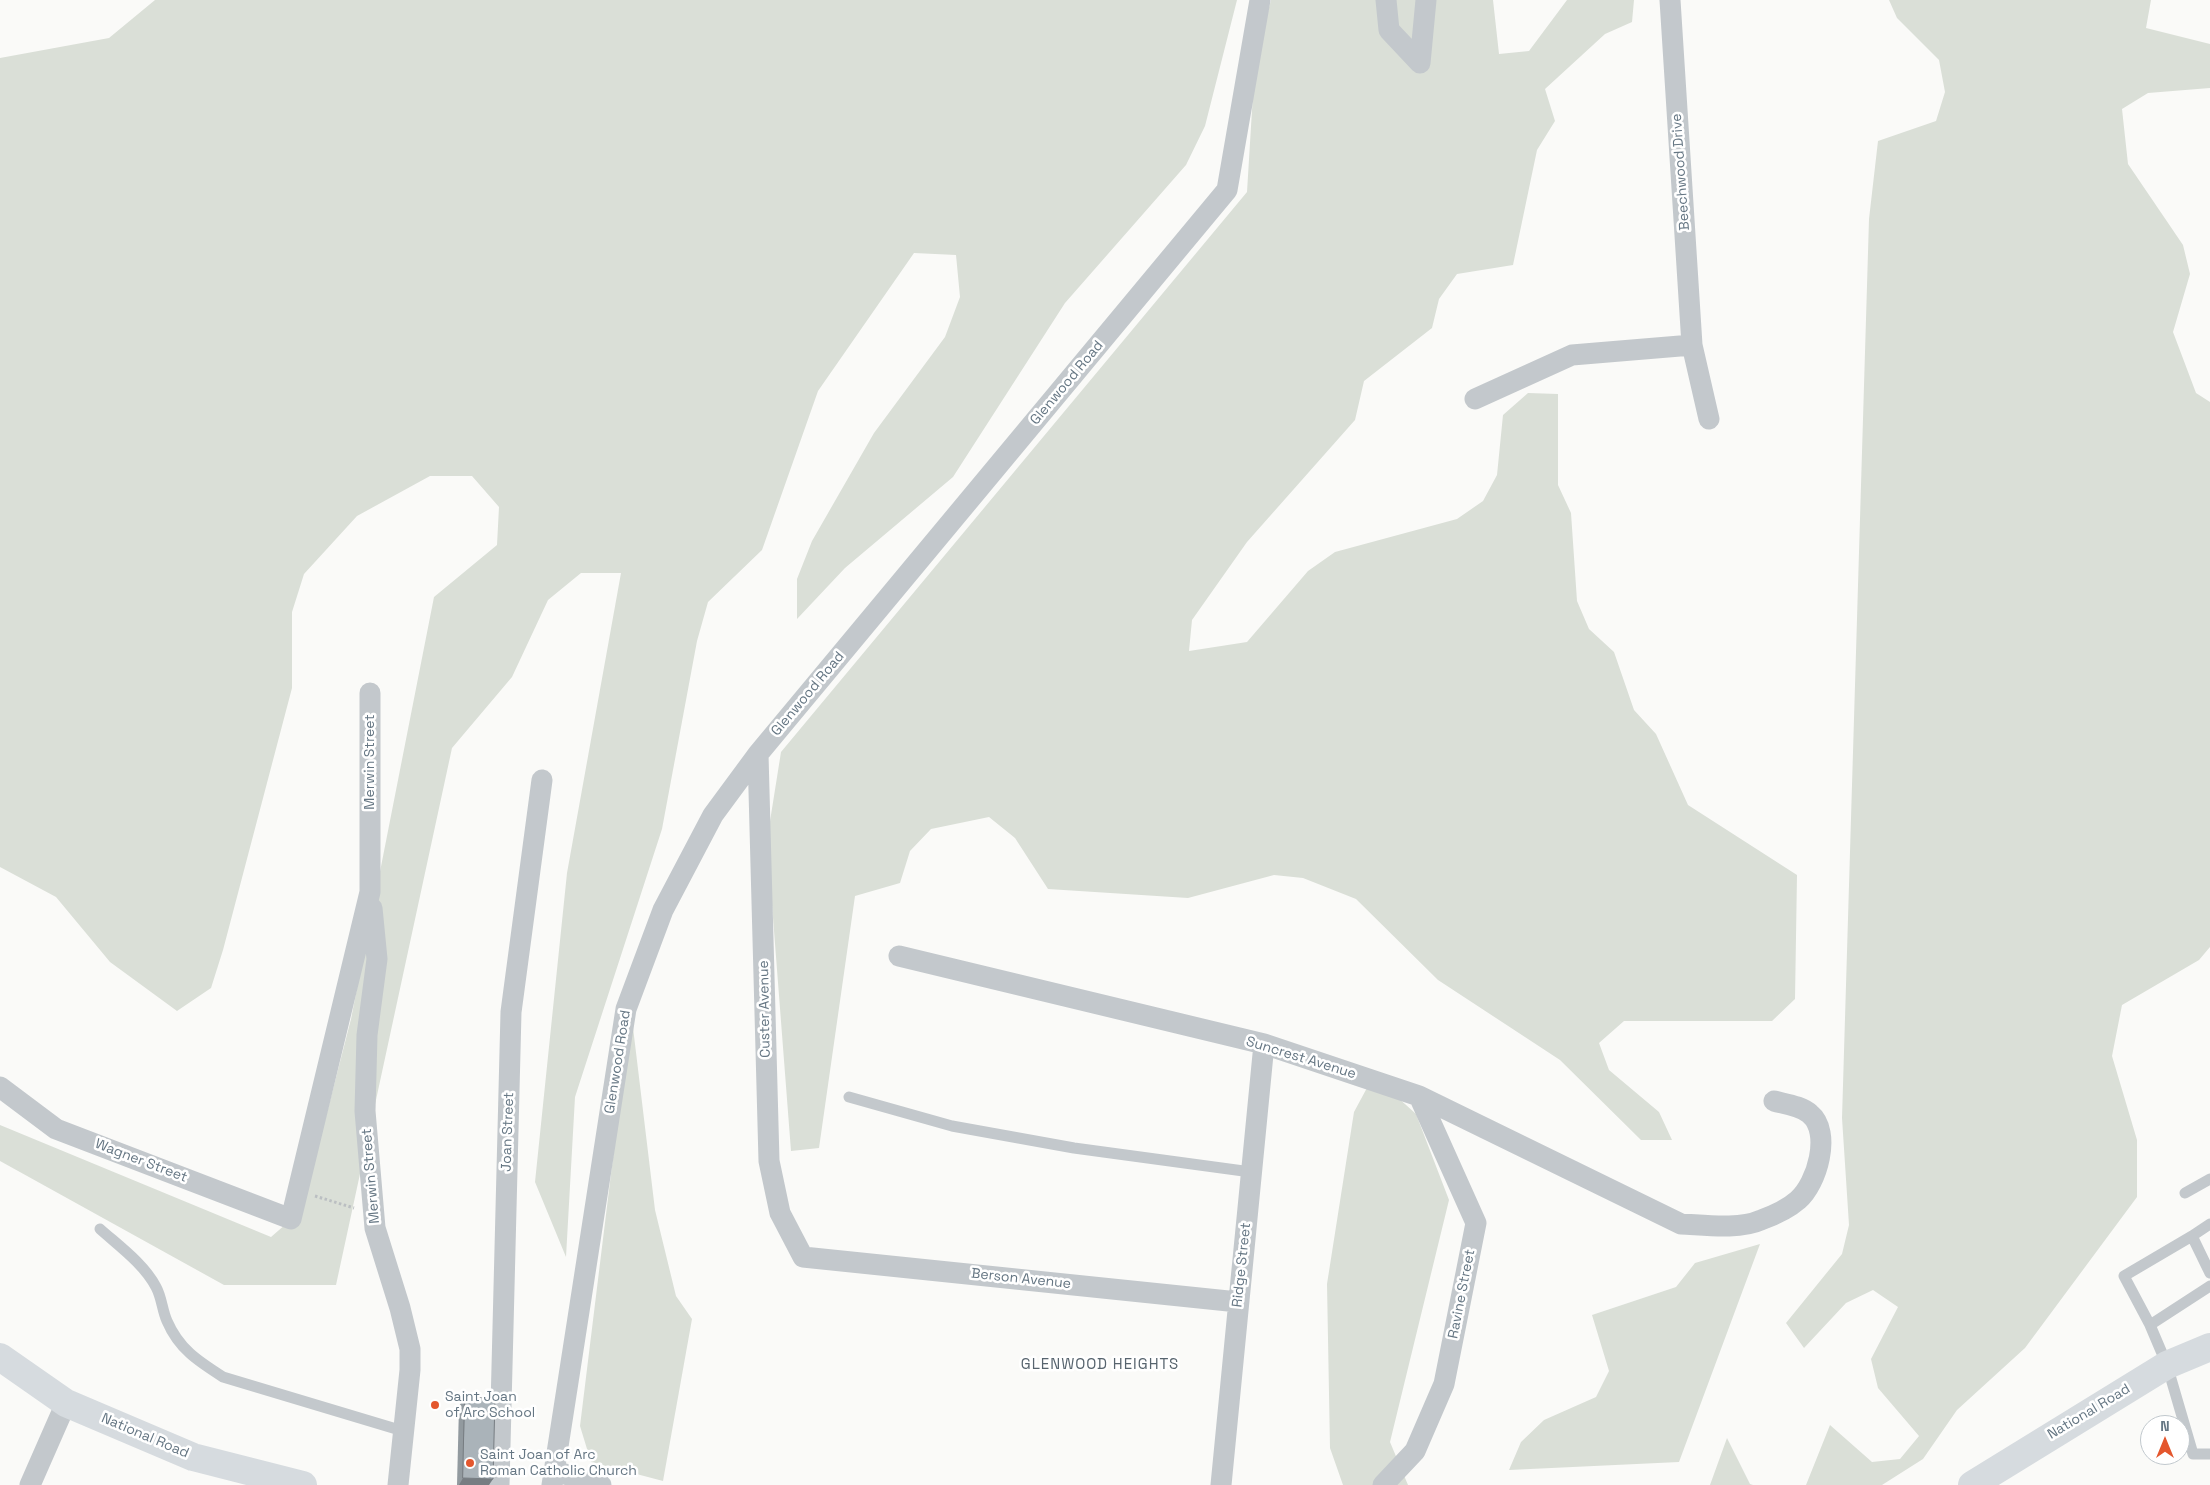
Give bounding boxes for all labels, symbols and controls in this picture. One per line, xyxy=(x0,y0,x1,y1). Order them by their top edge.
street label: Beechwood Drive xyxy=(1669,113,1693,231)
street label: Glenwood Road xyxy=(1027,337,1107,429)
street label: Glenwood Road xyxy=(768,648,848,740)
street label: Merwin Street xyxy=(362,714,378,810)
street label: Custer Avenue xyxy=(756,960,774,1058)
street label: Glenwood Road xyxy=(602,1009,634,1115)
street label: Suncrest Avenue xyxy=(1244,1033,1358,1083)
street label: Joan Street xyxy=(498,1092,518,1172)
street label: Merwin Street xyxy=(358,1128,384,1224)
street label: Wagner Street xyxy=(92,1136,190,1186)
street label: Ridge Street xyxy=(1229,1222,1255,1308)
street label: Ravine Street xyxy=(1445,1248,1479,1340)
street label: Berson Avenue xyxy=(970,1265,1072,1293)
district label: GLENWOOD HEIGHTS xyxy=(1019,1356,1181,1374)
street label: National Road xyxy=(2045,1381,2133,1443)
place label: Saint Joan of Arc School xyxy=(445,1389,535,1421)
marker: Saint Joan of Arc School xyxy=(429,1399,441,1411)
street label: National Road xyxy=(99,1410,191,1462)
north arrow xyxy=(2140,1415,2190,1465)
text: N xyxy=(2160,1417,2170,1435)
place label: Saint Joan of Arc Roman Catholic Church xyxy=(480,1447,637,1480)
marker: Saint Joan of Arc Roman Catholic Church xyxy=(464,1457,476,1469)

